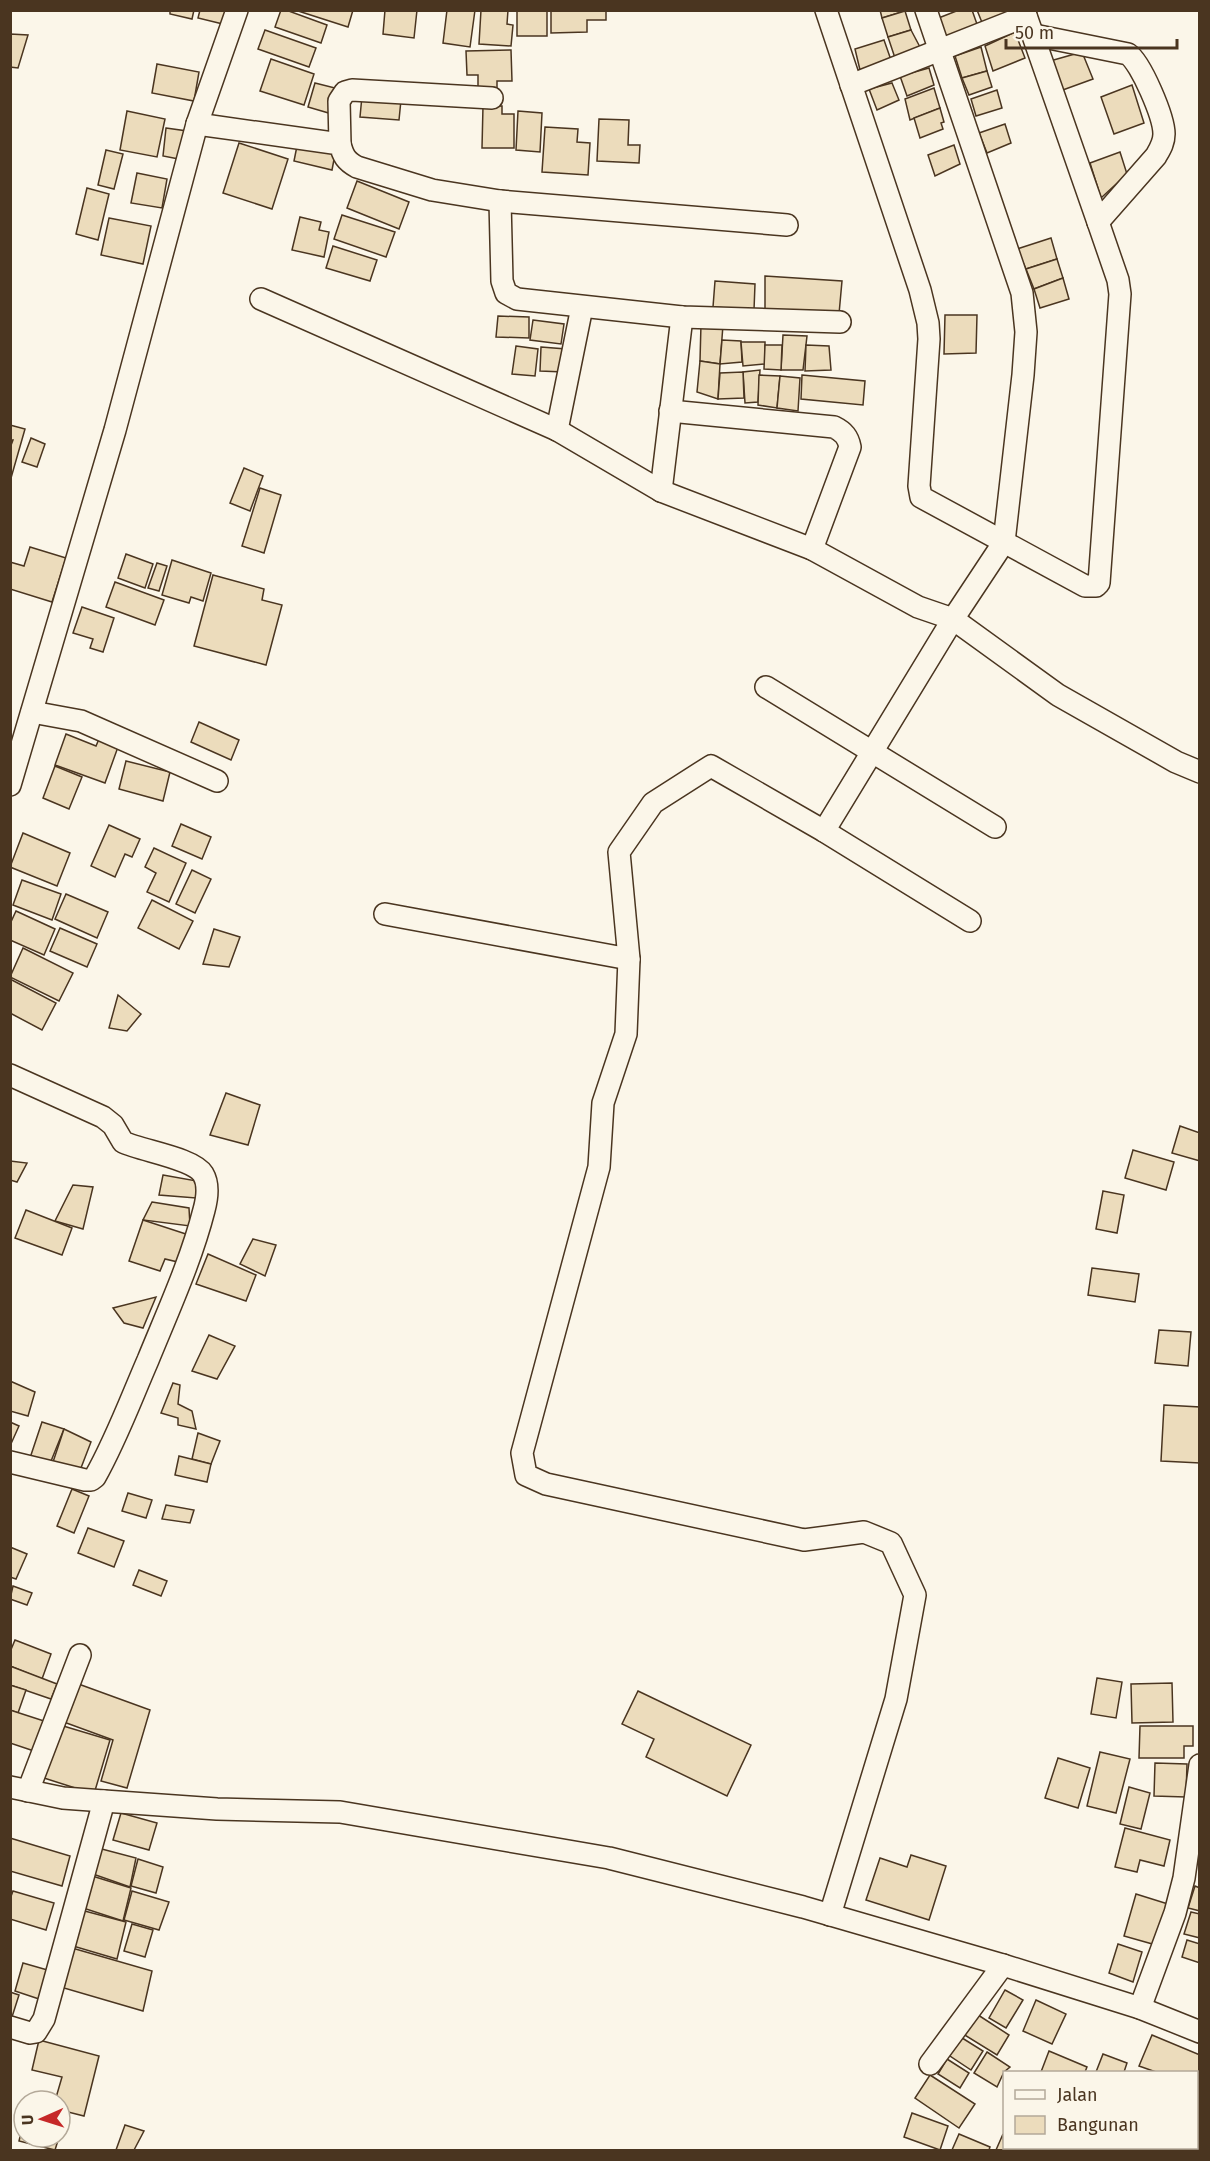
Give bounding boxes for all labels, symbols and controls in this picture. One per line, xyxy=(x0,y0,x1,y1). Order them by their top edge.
scale bar xyxy=(1006,12,1177,50)
text: 50 m xyxy=(1015,22,1054,44)
legend xyxy=(1003,2071,1198,2149)
text: Jalan xyxy=(1057,2084,1098,2106)
north arrow xyxy=(12,2089,72,2149)
text: U xyxy=(18,2114,37,2125)
text: Bangunan xyxy=(1057,2114,1139,2136)

